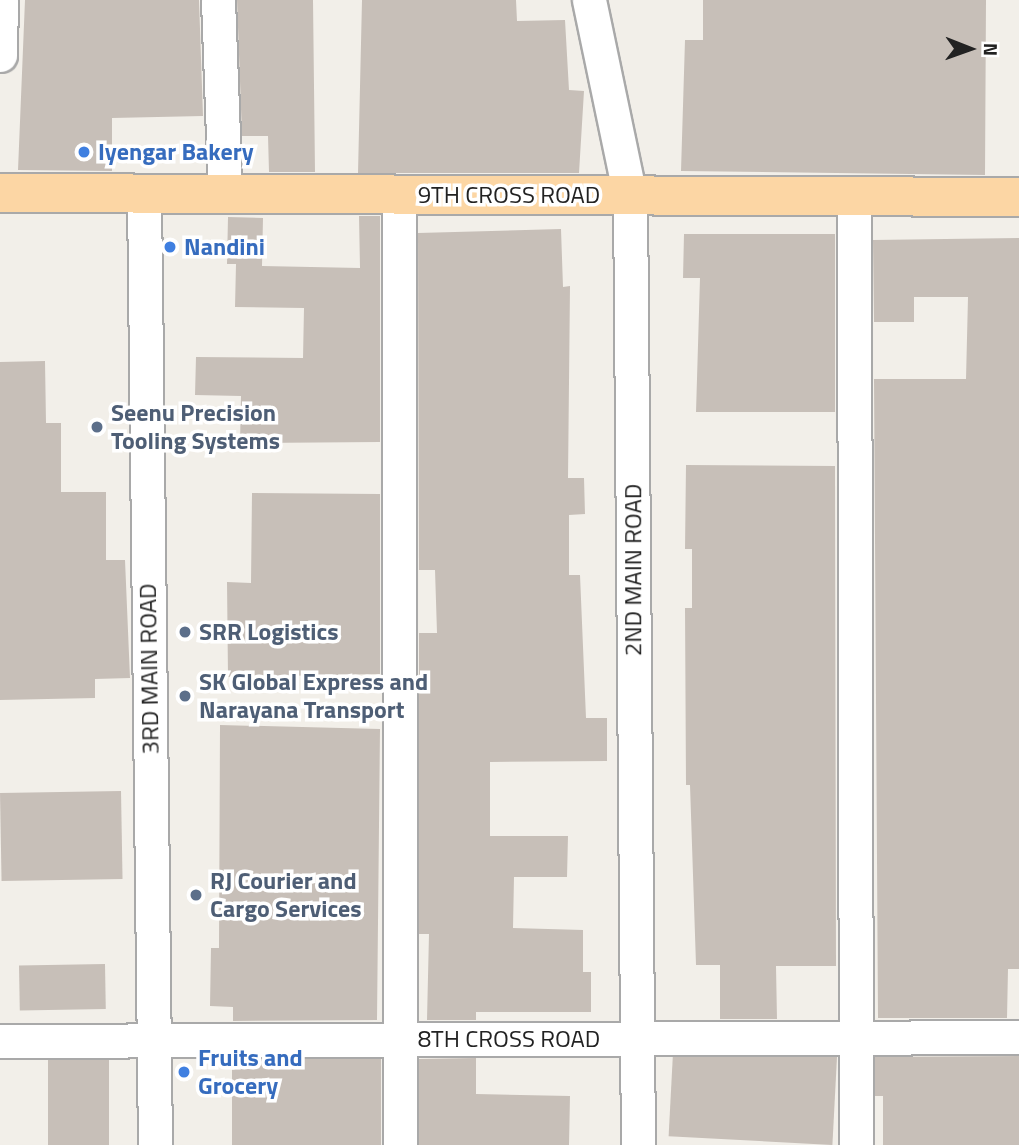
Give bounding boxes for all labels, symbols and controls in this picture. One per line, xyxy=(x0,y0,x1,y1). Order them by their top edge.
north arrow xyxy=(935,14,1005,84)
text: N xyxy=(977,43,1006,56)
place label: Iyengar Bakery xyxy=(98,138,254,166)
marker: Iyengar Bakery xyxy=(76,144,92,160)
street label: 9TH CROSS ROAD xyxy=(418,181,600,209)
place label: Nandini xyxy=(184,233,265,261)
marker: Nandini xyxy=(162,239,178,255)
place label: Seenu Precision Tooling Systems xyxy=(111,399,280,455)
marker: Seenu Precision Tooling Systems xyxy=(89,419,105,435)
street label: 2ND MAIN ROAD xyxy=(619,484,647,656)
street label: 3RD MAIN ROAD xyxy=(133,583,165,755)
place label: SRR Logistics xyxy=(199,618,338,646)
marker: SRR Logistics xyxy=(177,624,193,640)
place label: SK Global Express and Narayana Transport xyxy=(199,668,428,724)
marker: SK Global Express and Narayana Transport xyxy=(177,688,193,704)
place label: RJ Courier and Cargo Services xyxy=(210,867,362,923)
marker: RJ Courier and Cargo Services xyxy=(188,887,204,903)
street label: 8TH CROSS ROAD xyxy=(418,1025,600,1053)
place label: Fruits and Grocery xyxy=(198,1044,303,1100)
marker: Fruits and Grocery xyxy=(176,1064,192,1080)

